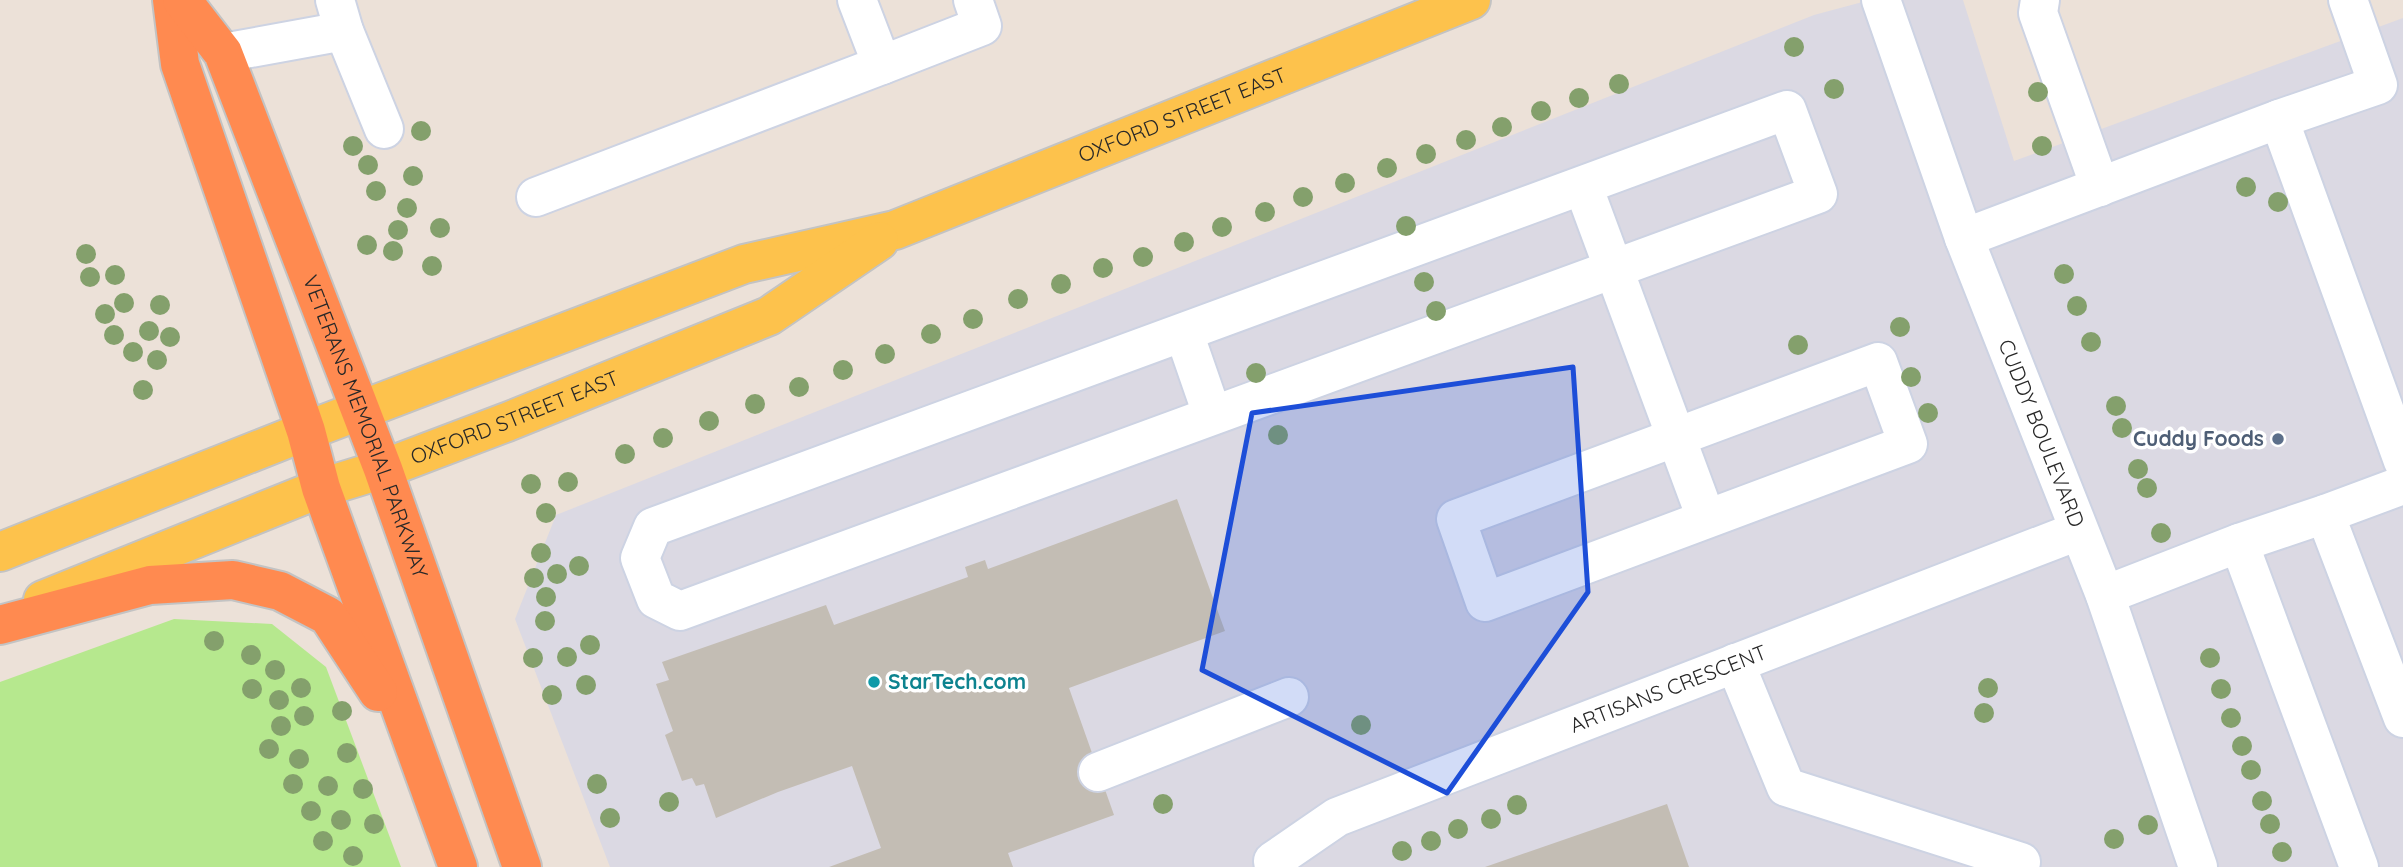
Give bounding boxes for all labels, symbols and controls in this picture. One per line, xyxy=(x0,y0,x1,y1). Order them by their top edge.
street label: OXFORD STREET EAST xyxy=(1074,61,1290,168)
street label: VETERANS MEMORIAL PARKWAY xyxy=(298,271,434,582)
street label: CUDDY BOULEVARD xyxy=(1993,335,2091,531)
street label: OXFORD STREET EAST xyxy=(407,364,622,469)
place label: Cuddy Foods xyxy=(2133,425,2264,451)
marker: Cuddy Foods xyxy=(2270,431,2286,447)
street label: ARTISANS CRESCENT xyxy=(1566,638,1770,738)
place label: StarTech.com xyxy=(888,668,1026,694)
marker: StarTech.com xyxy=(866,674,882,690)

